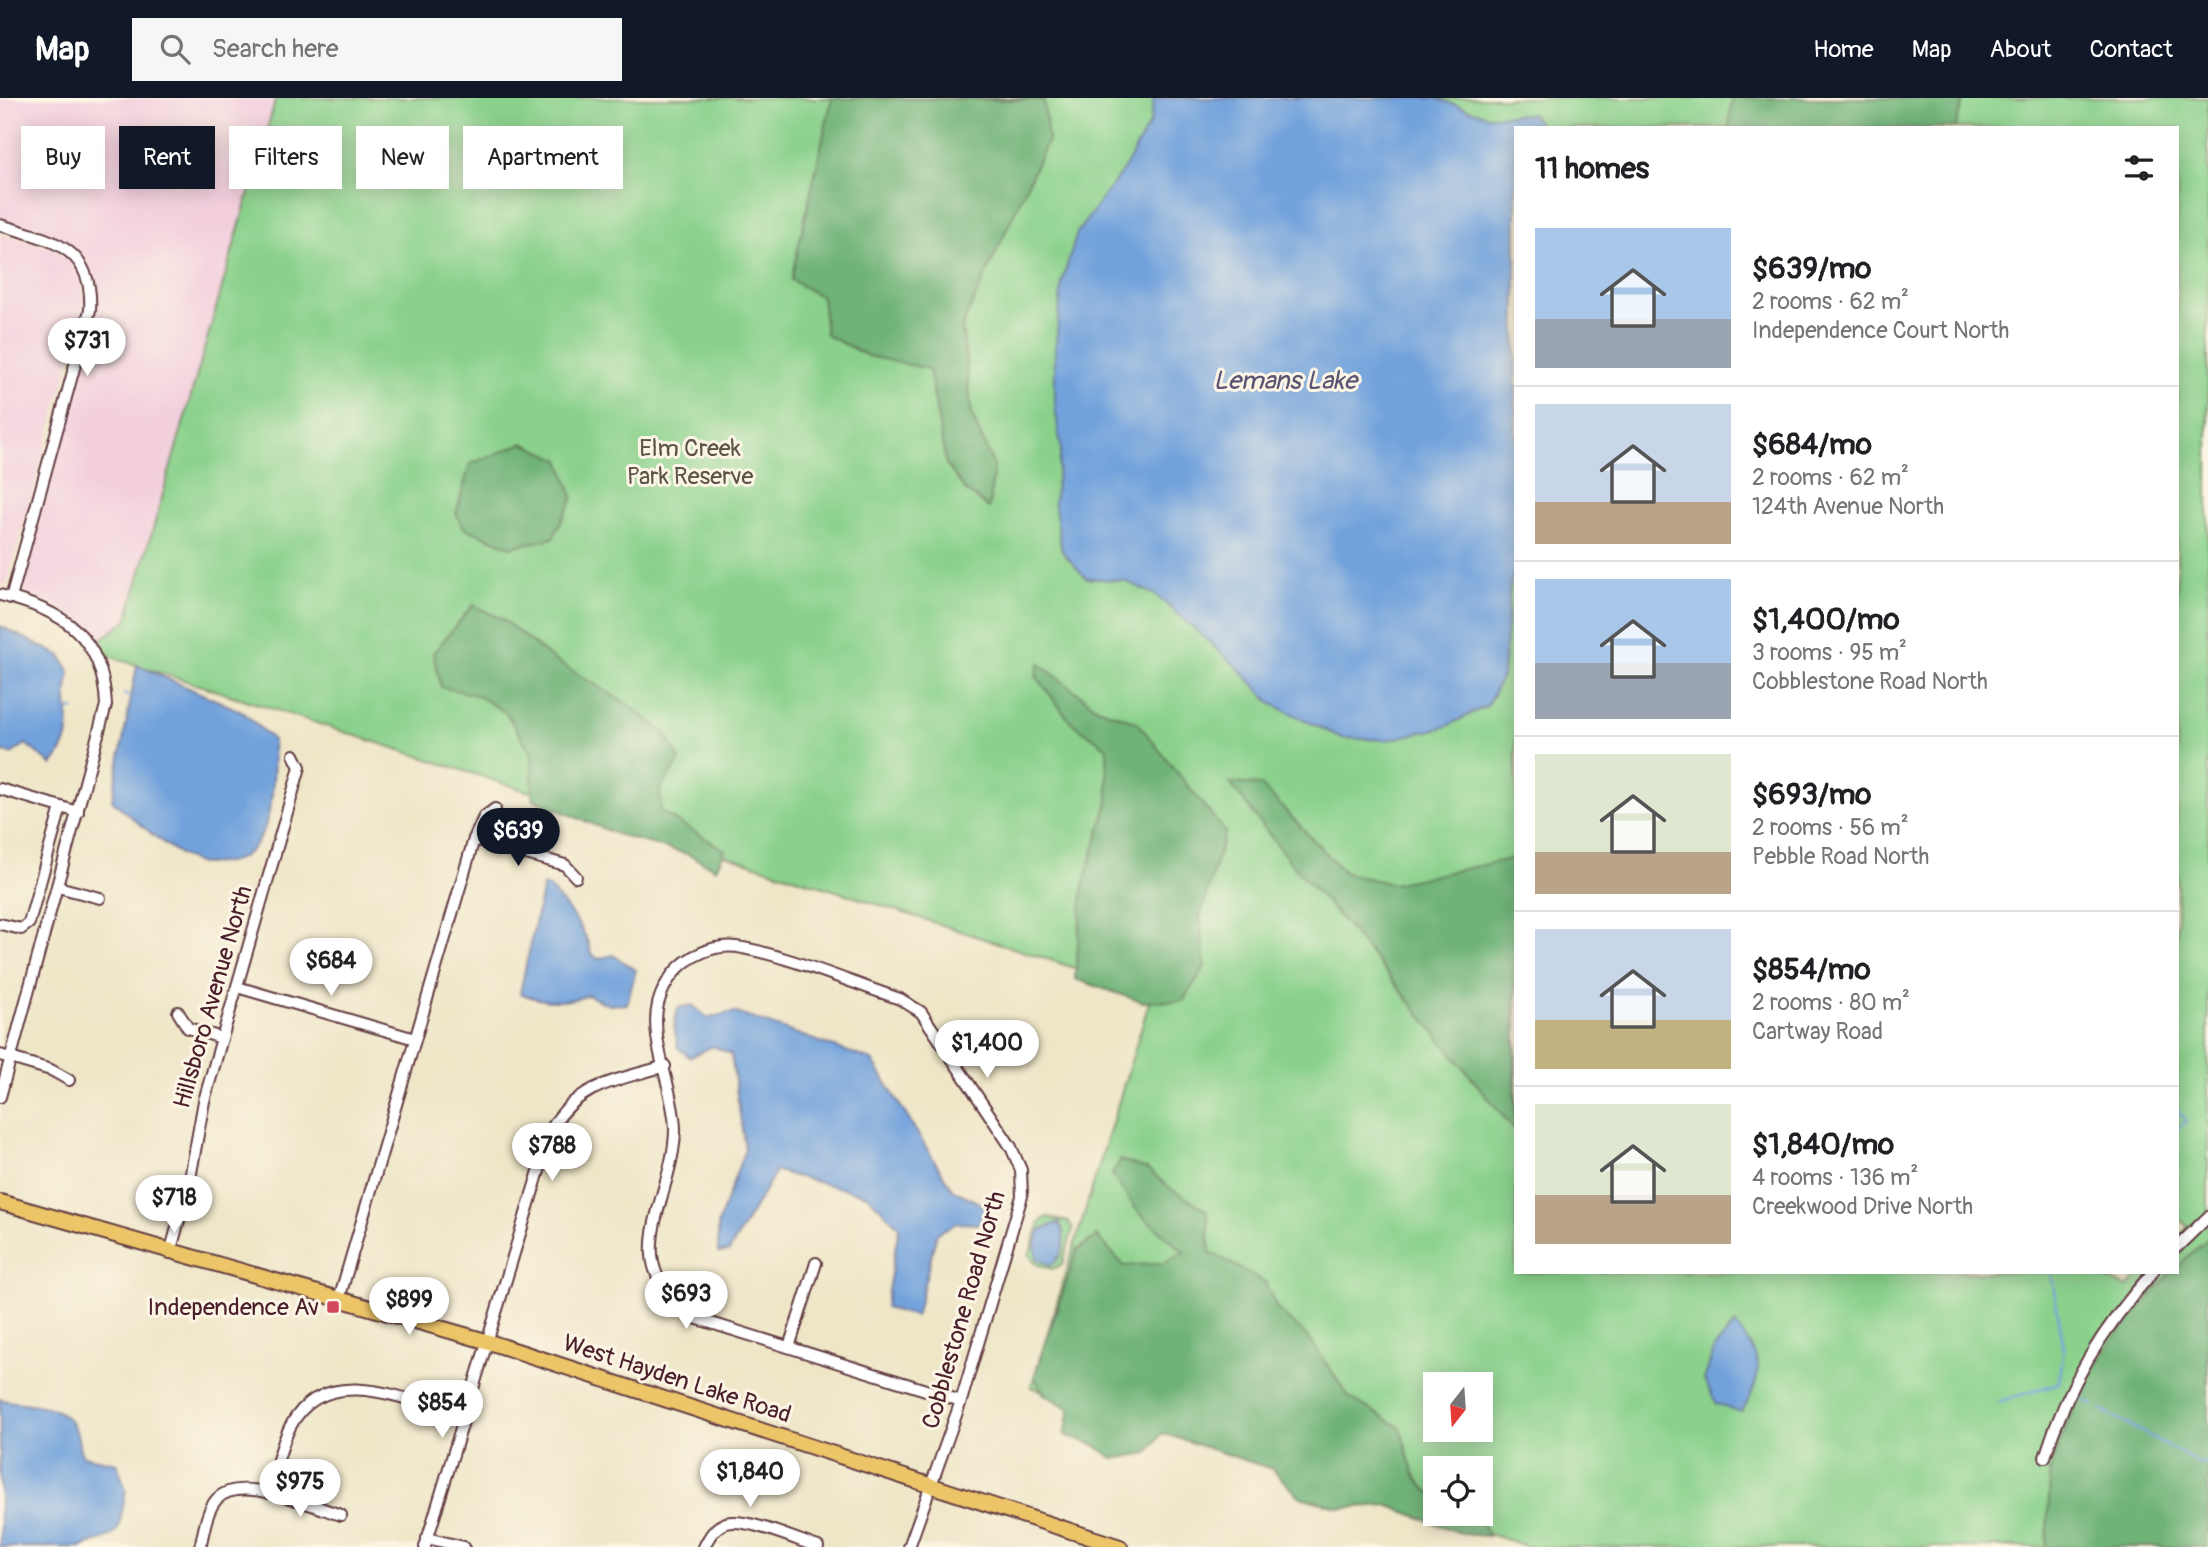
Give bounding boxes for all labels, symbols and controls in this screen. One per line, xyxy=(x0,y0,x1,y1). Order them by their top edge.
search box xyxy=(132,18,622,81)
text: Map xyxy=(35,29,90,70)
icon: search xyxy=(156,30,194,68)
text: Search here xyxy=(212,33,339,65)
text: Home xyxy=(1813,35,1874,64)
text: Map xyxy=(1912,35,1952,64)
text: About xyxy=(1990,35,2052,64)
text: Contact xyxy=(2090,35,2173,64)
chip: Buy xyxy=(21,126,105,189)
chip: Rent xyxy=(119,126,215,189)
chip: Filters xyxy=(229,126,342,189)
chip: New xyxy=(356,126,449,189)
chip: Apartment xyxy=(463,126,623,189)
icon: filters xyxy=(2120,149,2158,187)
text: 11 homes xyxy=(1535,150,1649,187)
text: $639/mo xyxy=(1752,250,1871,287)
icon: home xyxy=(1591,256,1675,340)
text: 2 rooms · 62 m² xyxy=(1752,287,1909,316)
text: Independence Court North xyxy=(1752,316,2009,345)
pin: $731 xyxy=(46,318,128,378)
text: $731 xyxy=(64,326,110,355)
water label: Lemans Lake xyxy=(1213,365,1359,397)
text: $684/mo xyxy=(1752,426,1872,463)
icon: home xyxy=(1591,432,1675,516)
park label: Elm Creek Park Reserve xyxy=(627,434,754,491)
text: 2 rooms · 62 m² xyxy=(1752,463,1909,492)
text: 124th Avenue North xyxy=(1752,492,1944,521)
text: $1,400/mo xyxy=(1752,601,1900,638)
icon: home xyxy=(1591,607,1675,691)
text: 3 rooms · 95 m² xyxy=(1752,638,1907,667)
text: Cobblestone Road North xyxy=(1752,667,1988,696)
text: $693/mo xyxy=(1752,776,1871,813)
icon: home xyxy=(1591,782,1675,866)
pin: $639 xyxy=(477,808,559,868)
text: 2 rooms · 56 m² xyxy=(1752,813,1909,842)
text: $639 xyxy=(493,816,543,845)
text: Pebble Road North xyxy=(1752,842,1929,871)
street label: Hillsboro Avenue North xyxy=(167,882,259,1112)
pin: $684 xyxy=(290,939,372,998)
text: $684 xyxy=(306,946,356,975)
text: $854/mo xyxy=(1752,951,1871,988)
icon: home xyxy=(1591,957,1675,1041)
text: 2 rooms · 80 m² xyxy=(1752,988,1910,1017)
text: Cartway Road xyxy=(1752,1017,1883,1046)
pin: $1,400 xyxy=(930,1020,1044,1080)
text: $1,400 xyxy=(951,1028,1023,1057)
pin: $788 xyxy=(511,1124,593,1183)
text: $1,840/mo xyxy=(1752,1126,1894,1163)
text: $788 xyxy=(528,1131,576,1160)
icon: home xyxy=(1591,1132,1675,1216)
text: 4 rooms · 136 m² xyxy=(1752,1163,1918,1192)
pin: $718 xyxy=(133,1176,215,1235)
text: $718 xyxy=(151,1183,197,1212)
street label: Cobblestone Road North xyxy=(916,1188,1012,1432)
text: Creekwood Drive North xyxy=(1752,1192,1973,1221)
pin: $693 xyxy=(645,1272,727,1331)
pin: $899 xyxy=(368,1278,450,1337)
text: $693 xyxy=(661,1279,711,1308)
text: $899 xyxy=(385,1285,433,1314)
place label: Independence Av xyxy=(147,1293,319,1322)
marker: Independence Av xyxy=(325,1299,341,1315)
street label: West Hayden Lake Road xyxy=(559,1328,795,1430)
north arrow xyxy=(1423,1372,1493,1442)
map controls xyxy=(1423,1372,1493,1526)
pin: $854 xyxy=(401,1380,483,1440)
text: $854 xyxy=(417,1388,467,1417)
pin: $1,840 xyxy=(693,1450,807,1509)
button: locate xyxy=(1423,1456,1493,1526)
text: $1,840 xyxy=(716,1457,784,1486)
pin: $975 xyxy=(259,1460,341,1519)
text: $975 xyxy=(276,1467,324,1496)

